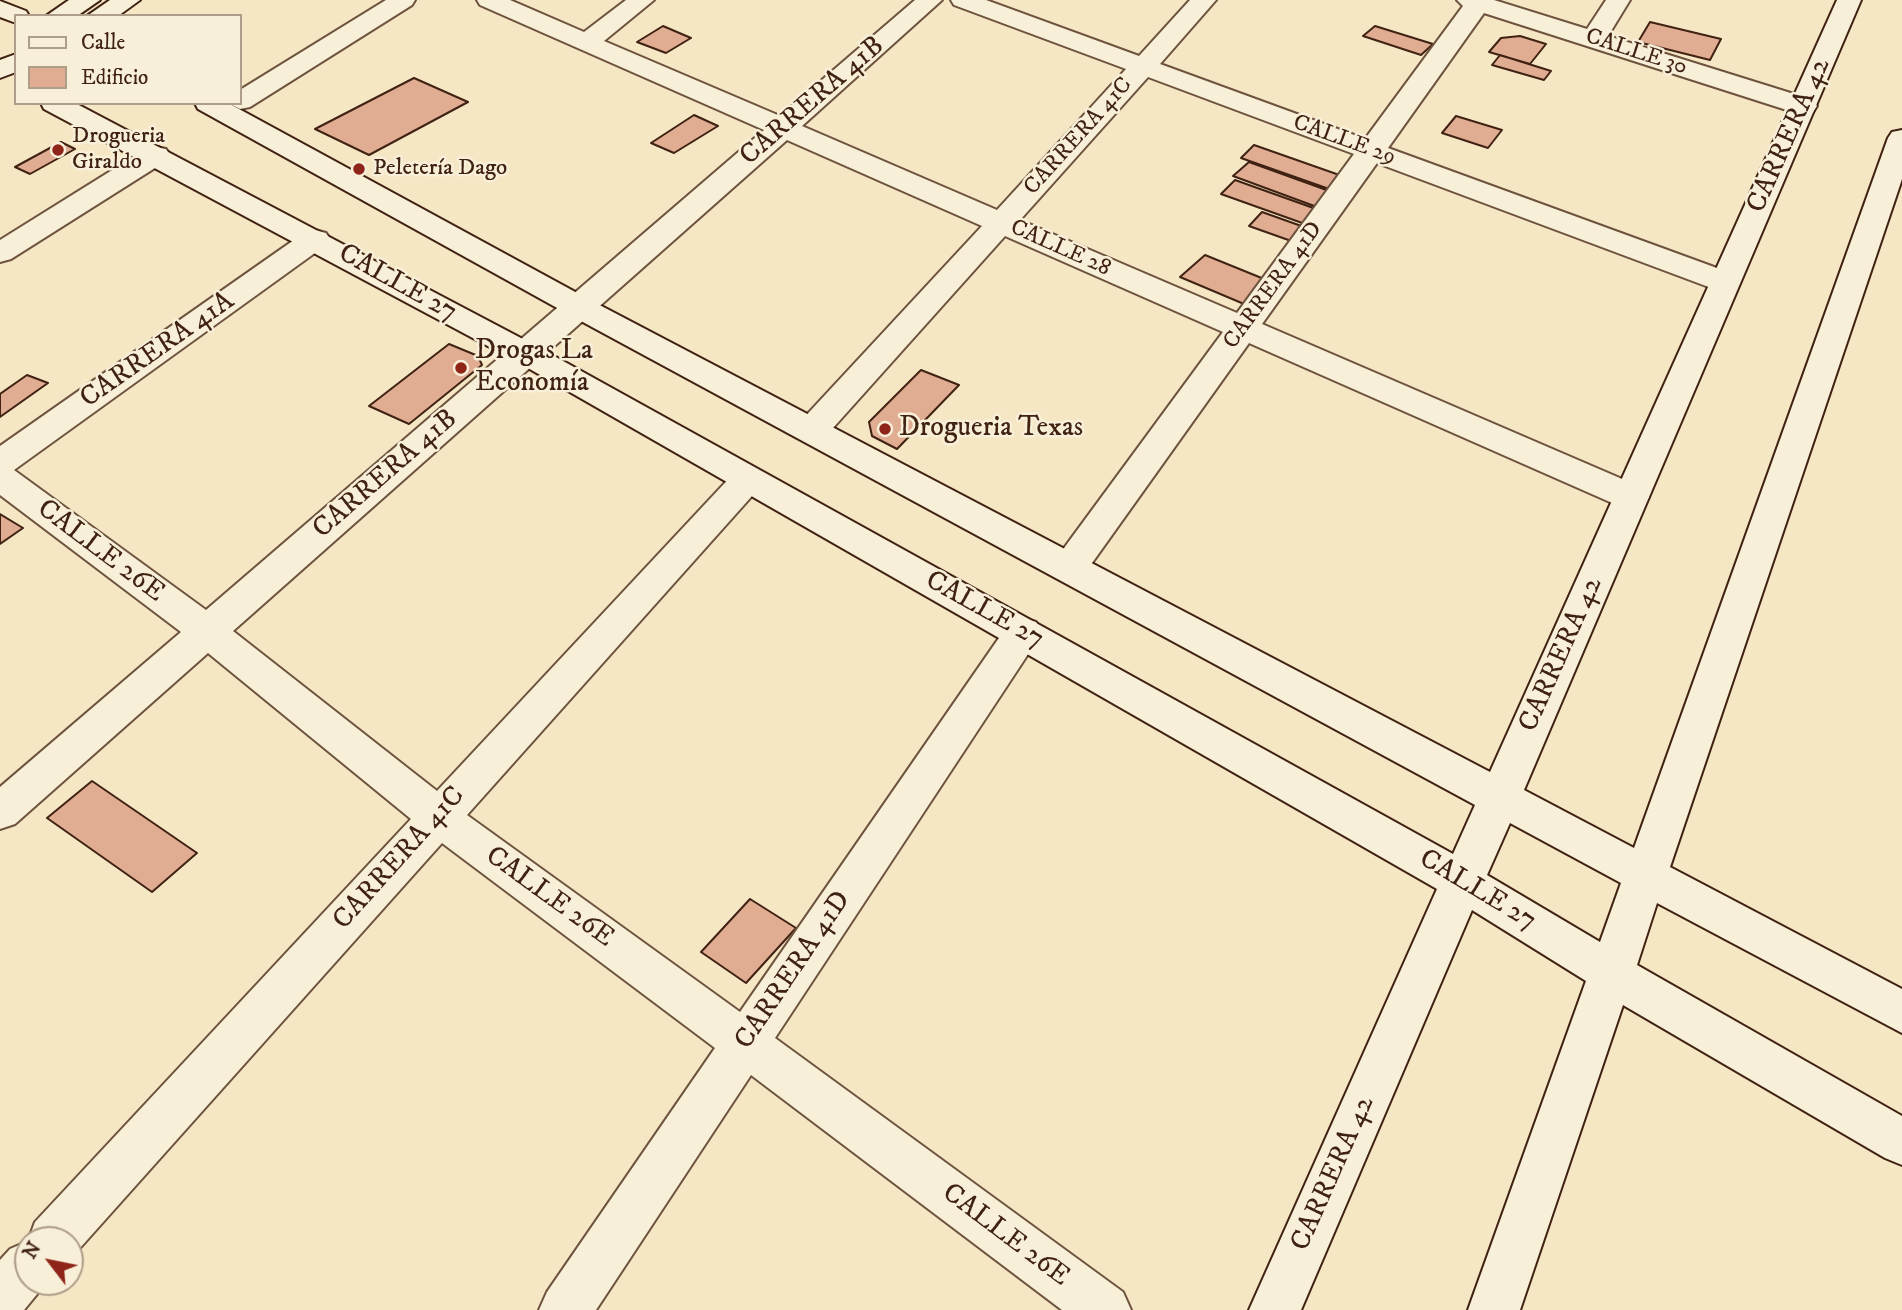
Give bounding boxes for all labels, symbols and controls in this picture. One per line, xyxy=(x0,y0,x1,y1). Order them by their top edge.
legend xyxy=(14,14,242,105)
street label: CALLE 30 xyxy=(1582,24,1690,82)
text: Calle xyxy=(81,30,125,56)
street label: CARRERA 41B xyxy=(734,30,892,174)
street label: CARRERA 42 xyxy=(1741,53,1839,219)
text: Edificio xyxy=(81,65,148,91)
street label: CARRERA 41C xyxy=(1019,73,1139,201)
street label: CALLE 29 xyxy=(1289,110,1399,172)
place label: Drogueria Giraldo xyxy=(72,123,165,177)
marker: Drogueria Giraldo xyxy=(50,142,66,158)
place label: Peletería Dago xyxy=(373,155,507,183)
marker: Peletería Dago xyxy=(351,161,367,177)
street label: CALLE 28 xyxy=(1005,215,1115,283)
street label: CARRERA 41D xyxy=(1219,217,1329,355)
street label: CALLE 27 xyxy=(332,238,462,330)
street label: CARRERA 41A xyxy=(75,286,241,416)
place label: Drogas La Economía xyxy=(475,335,593,401)
marker: Drogas La Economía xyxy=(453,360,469,376)
street label: CARRERA 41B xyxy=(307,403,465,547)
place label: Drogueria Texas xyxy=(899,412,1083,446)
marker: Drogueria Texas xyxy=(877,421,893,437)
street label: CALLE 26E xyxy=(30,493,170,611)
street label: CALLE 27 xyxy=(919,565,1049,657)
street label: CARRERA 42 xyxy=(1513,572,1611,738)
street label: CARRERA 41C xyxy=(327,781,473,937)
street label: CALLE 26E xyxy=(478,840,620,956)
street label: CALLE 27 xyxy=(1412,843,1542,939)
street label: CARRERA 41D xyxy=(729,886,859,1056)
street label: CARRERA 42 xyxy=(1285,1091,1383,1257)
street label: CALLE 26E xyxy=(935,1177,1075,1295)
north arrow xyxy=(14,1226,84,1296)
text: N xyxy=(19,1238,46,1263)

